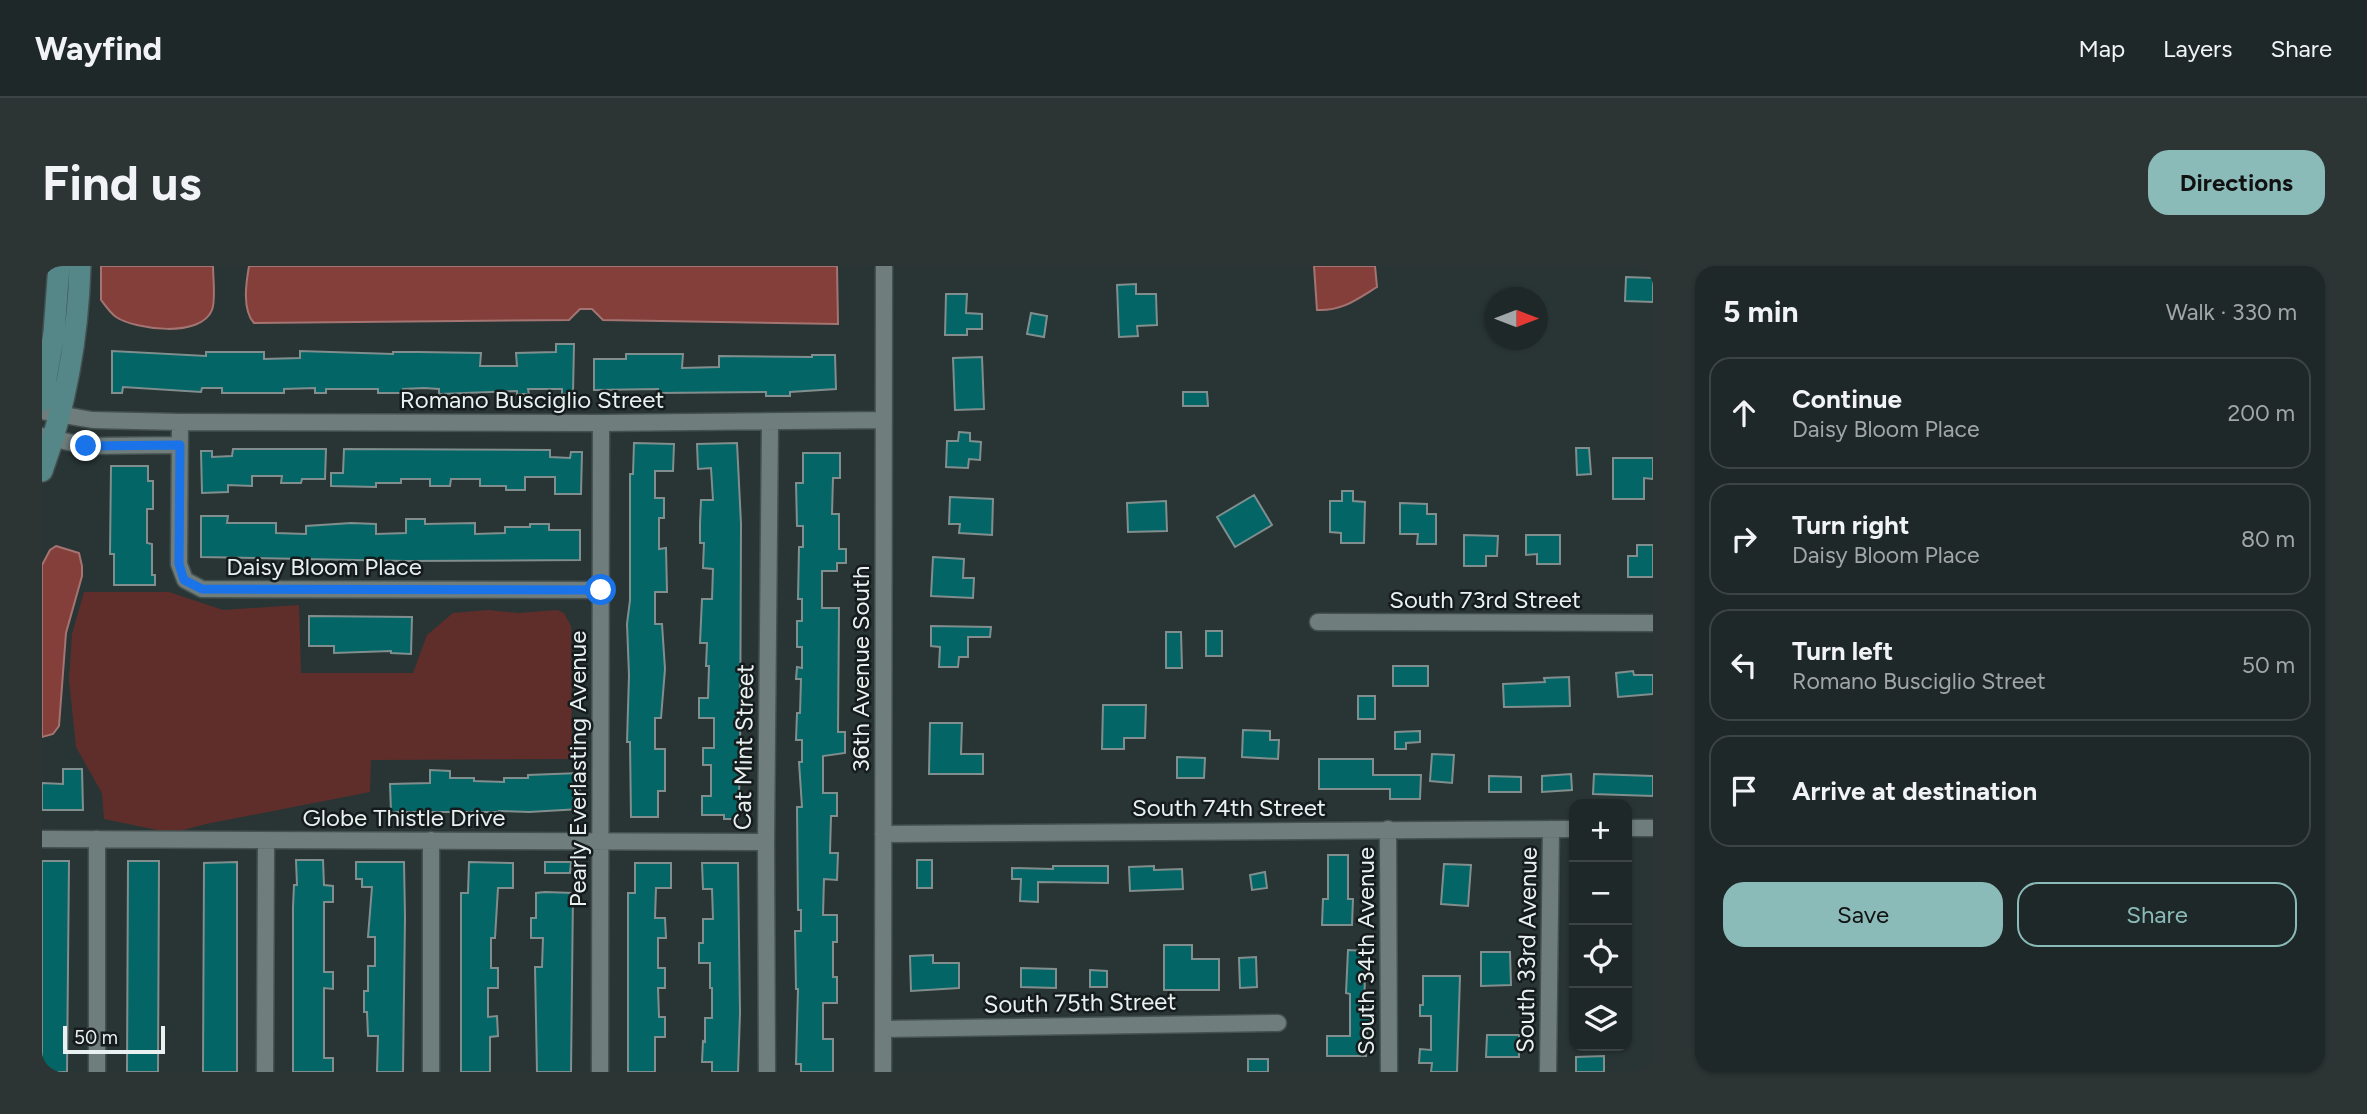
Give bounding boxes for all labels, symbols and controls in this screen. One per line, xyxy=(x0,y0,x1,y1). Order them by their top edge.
text: Wayfind xyxy=(35,29,162,68)
text: Map xyxy=(2078,34,2125,63)
text: Layers xyxy=(2163,34,2232,63)
text: Share xyxy=(2270,34,2332,63)
button: Directions xyxy=(2148,150,2325,215)
text: Find us xyxy=(42,153,201,212)
north arrow xyxy=(1485,287,1548,350)
text: 5 min xyxy=(1723,293,1799,330)
text: Walk · 330 m xyxy=(2166,298,2297,326)
text: Continue xyxy=(1792,383,1902,415)
street label: Romano Busciglio Street xyxy=(400,385,664,414)
icon: ahead xyxy=(1725,394,1763,432)
text: 200 m xyxy=(2227,399,2295,427)
text: Daisy Bloom Place xyxy=(1792,415,1980,443)
route end xyxy=(70,430,101,461)
text: Turn right xyxy=(1792,509,1909,541)
icon: right xyxy=(1725,520,1763,558)
text: 80 m xyxy=(2241,525,2295,553)
text: Daisy Bloom Place xyxy=(1792,541,1980,569)
street label: Daisy Bloom Place xyxy=(226,552,422,581)
street label: 36th Avenue South xyxy=(846,566,875,772)
route start xyxy=(585,574,616,605)
street label: South 73rd Street xyxy=(1389,585,1581,614)
street label: Pearly Everlasting Avenue xyxy=(563,631,592,907)
text: Turn left xyxy=(1792,635,1893,667)
icon: left xyxy=(1725,646,1763,684)
text: 50 m xyxy=(2242,651,2295,679)
street label: Cat Mint Street xyxy=(728,664,759,830)
text: Romano Busciglio Street xyxy=(1792,667,2046,695)
icon: arrive xyxy=(1725,772,1763,810)
text: Arrive at destination xyxy=(1792,775,2037,807)
street label: South 74th Street xyxy=(1132,793,1326,822)
map controls xyxy=(1569,799,1632,1051)
button: + xyxy=(1569,799,1632,862)
street label: Globe Thistle Drive xyxy=(303,803,505,832)
street label: South 34th Avenue xyxy=(1351,847,1380,1055)
street label: South 33rd Avenue xyxy=(1510,847,1543,1053)
button: − xyxy=(1569,862,1632,925)
button: Save xyxy=(1723,882,2003,947)
button: Share xyxy=(2017,882,2297,947)
button: locate xyxy=(1569,925,1632,988)
street label: South 75th Street xyxy=(983,986,1177,1019)
button: layers xyxy=(1569,988,1632,1051)
scale bar xyxy=(63,1023,164,1055)
text: 50 m xyxy=(74,1026,118,1049)

